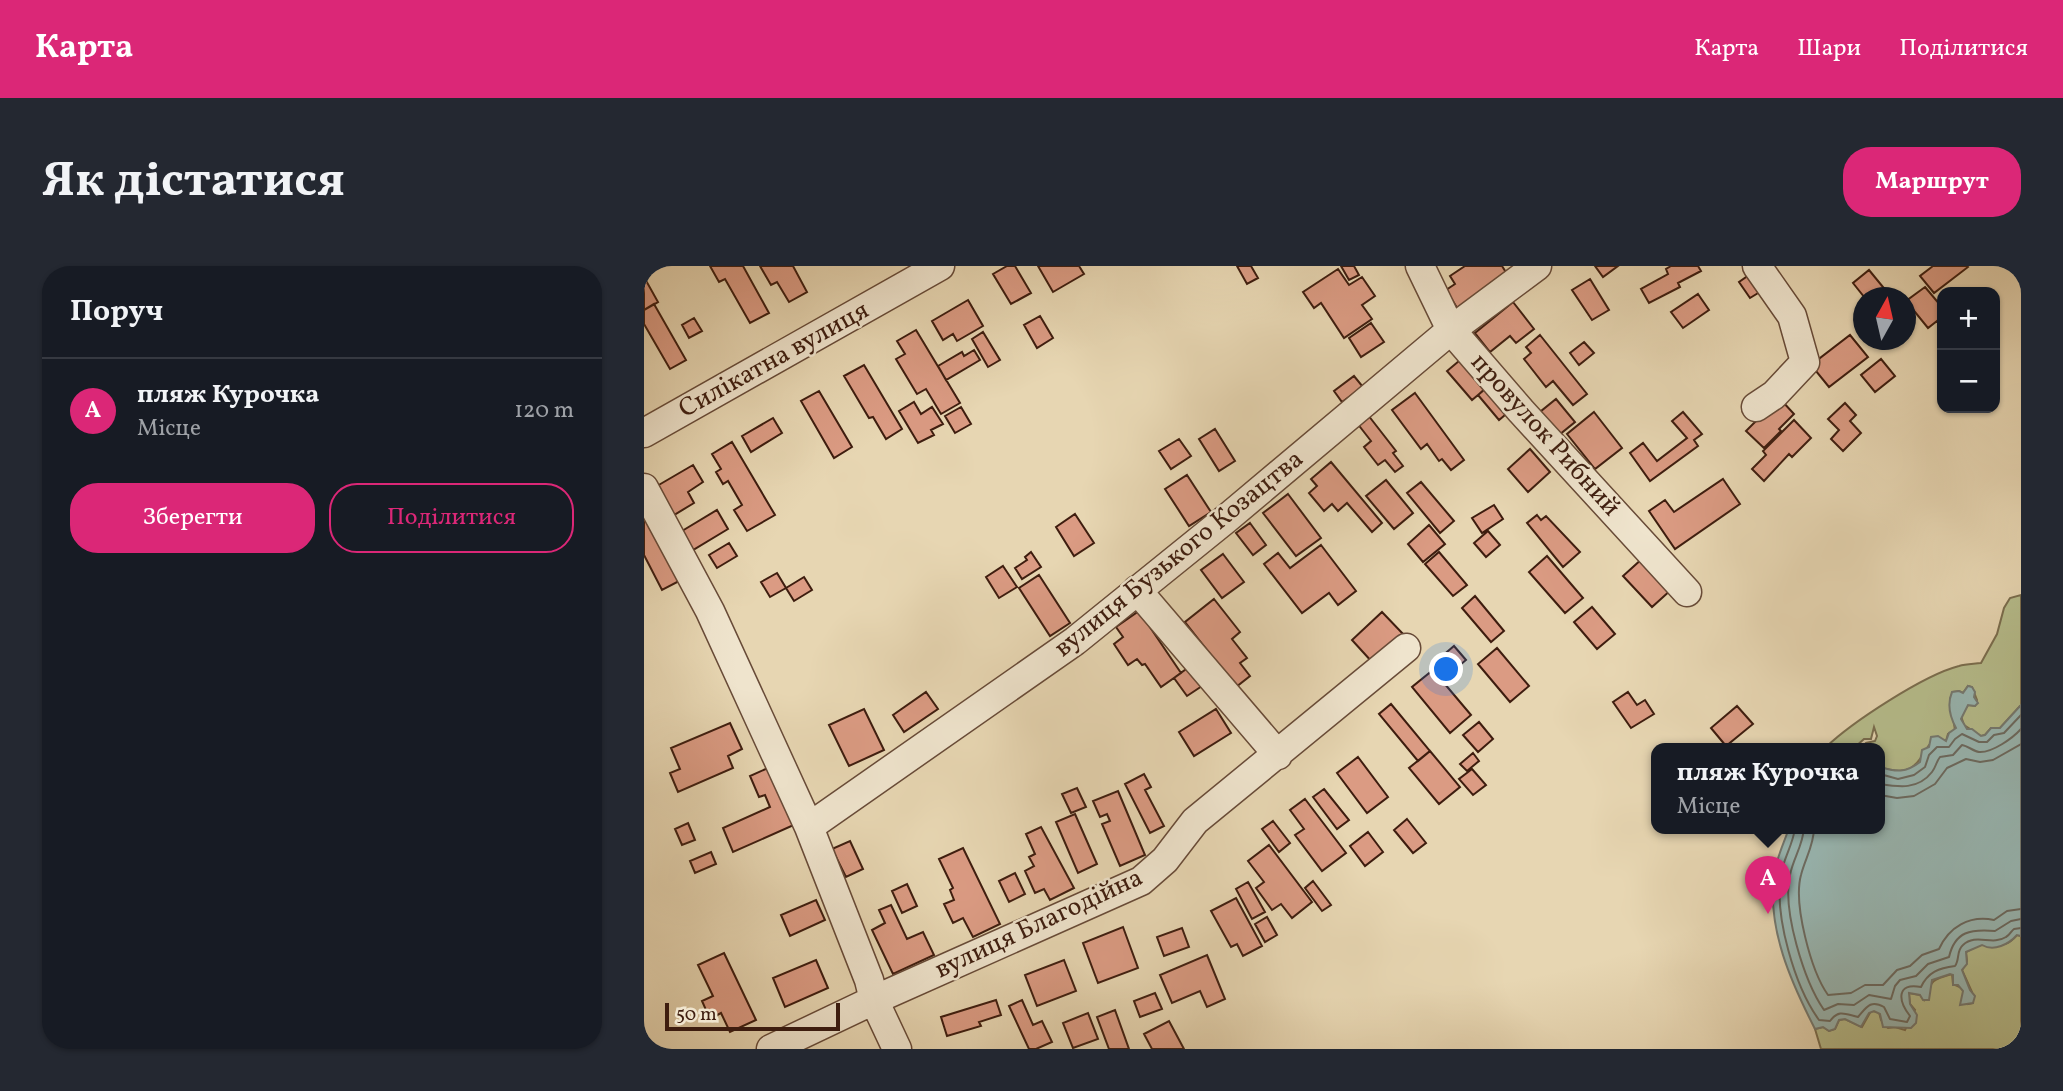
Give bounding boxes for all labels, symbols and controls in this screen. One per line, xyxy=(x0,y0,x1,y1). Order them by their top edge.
text: Карта xyxy=(35,26,133,72)
text: Карта xyxy=(1694,32,1759,66)
text: Шари xyxy=(1797,32,1861,66)
text: Поділитися xyxy=(1899,32,2028,66)
button: Маршрут xyxy=(1843,147,2021,217)
text: Як дістатися xyxy=(42,148,345,217)
north arrow xyxy=(1853,287,1916,350)
map controls xyxy=(1937,287,2000,413)
button: + xyxy=(1937,287,2000,350)
text: Поруч xyxy=(70,291,163,333)
street label: Силікатна вулиця xyxy=(672,293,876,427)
street label: провулок Рибний xyxy=(1462,345,1628,525)
button: − xyxy=(1937,350,2000,413)
text: пляж Курочка xyxy=(137,377,320,413)
text: A xyxy=(85,395,101,427)
text: 120 m xyxy=(514,395,574,427)
text: Місце xyxy=(137,413,201,445)
street label: вулиця Бузького Козацтва xyxy=(1047,442,1311,666)
button: Зберегти xyxy=(70,483,315,553)
button: Поділитися xyxy=(329,483,574,553)
your location xyxy=(1429,652,1463,686)
popup xyxy=(1651,743,1885,834)
text: пляж Курочка xyxy=(1677,755,1859,791)
text: Місце xyxy=(1677,791,1741,823)
pin: A xyxy=(1745,856,1791,914)
street label: вулиця Благодійна xyxy=(929,860,1149,988)
scale bar xyxy=(665,1000,840,1032)
text: 50 m xyxy=(676,1002,717,1028)

